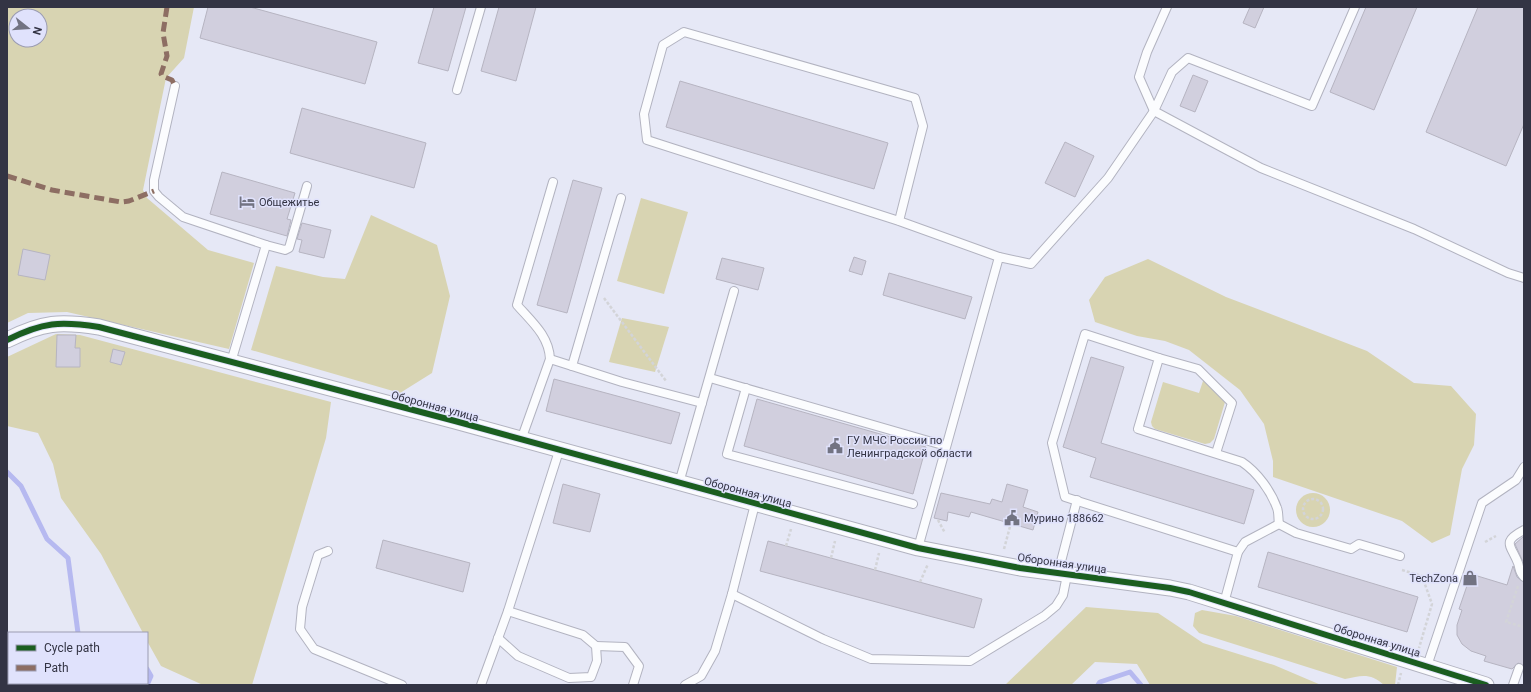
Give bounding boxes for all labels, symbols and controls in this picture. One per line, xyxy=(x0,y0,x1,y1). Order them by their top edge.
north arrow xyxy=(8,8,48,48)
text: N xyxy=(30,25,44,37)
hotel icon: Общежитье xyxy=(238,193,256,211)
place label: Общежитье xyxy=(259,196,320,209)
street label: Оборонная улица xyxy=(390,389,480,424)
place label: ГУ МЧС России по Ленинградской области xyxy=(847,434,972,460)
public building icon: ГУ МЧС России по Ленинградской области xyxy=(826,437,844,455)
street label: Оборонная улица xyxy=(703,475,793,510)
public building icon: Мурино 188662 xyxy=(1003,509,1021,527)
place label: Мурино 188662 xyxy=(1024,512,1104,525)
street label: Оборонная улица xyxy=(1016,551,1107,576)
shop icon: TechZona xyxy=(1461,569,1479,587)
place label: TechZona xyxy=(1410,572,1458,585)
street label: Оборонная улица xyxy=(1332,621,1422,660)
legend xyxy=(8,632,148,684)
text: Cycle path xyxy=(44,641,100,655)
text: Path xyxy=(44,661,69,675)

